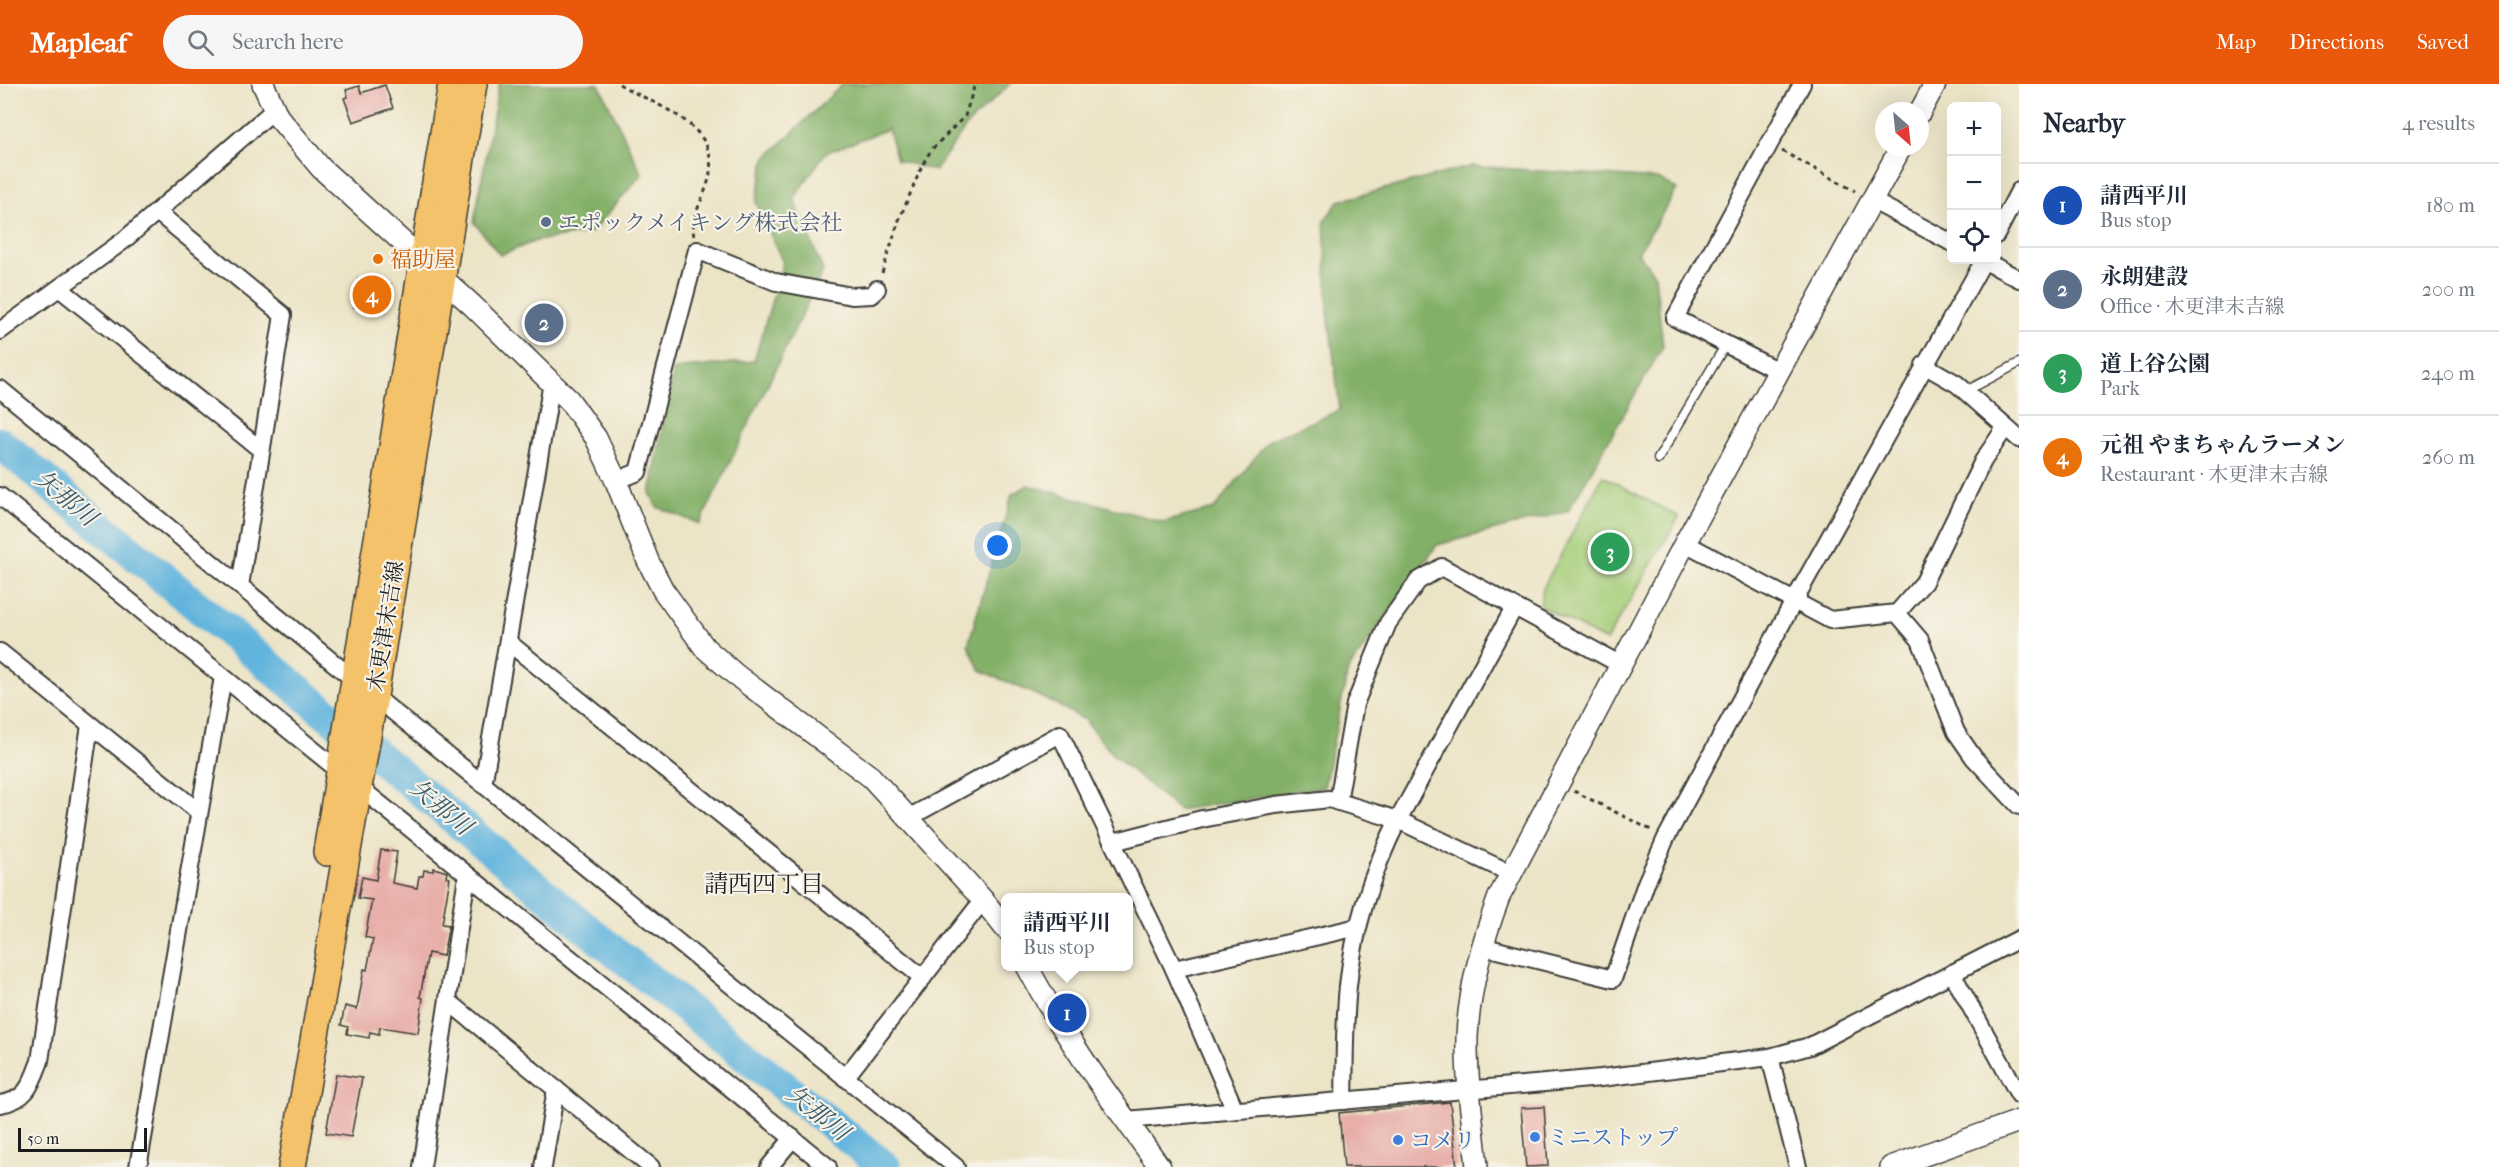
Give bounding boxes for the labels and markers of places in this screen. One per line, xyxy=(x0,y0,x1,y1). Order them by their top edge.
place label: エポックメイキング株式会社 xyxy=(558,210,843,236)
marker: エポックメイキング株式会社 xyxy=(539,215,553,229)
place label: 福助屋 xyxy=(390,247,456,273)
marker: 福助屋 xyxy=(371,252,385,266)
pin: 4 xyxy=(352,272,392,318)
pin: 2 xyxy=(524,300,564,346)
pin: 3 xyxy=(1590,530,1630,574)
pin: 1 xyxy=(1048,990,1086,1036)
place label: ミニストップ xyxy=(1547,1125,1678,1151)
place label: コメリ xyxy=(1410,1128,1476,1154)
marker: ミニストップ xyxy=(1528,1130,1542,1144)
marker: コメリ xyxy=(1391,1133,1405,1147)

